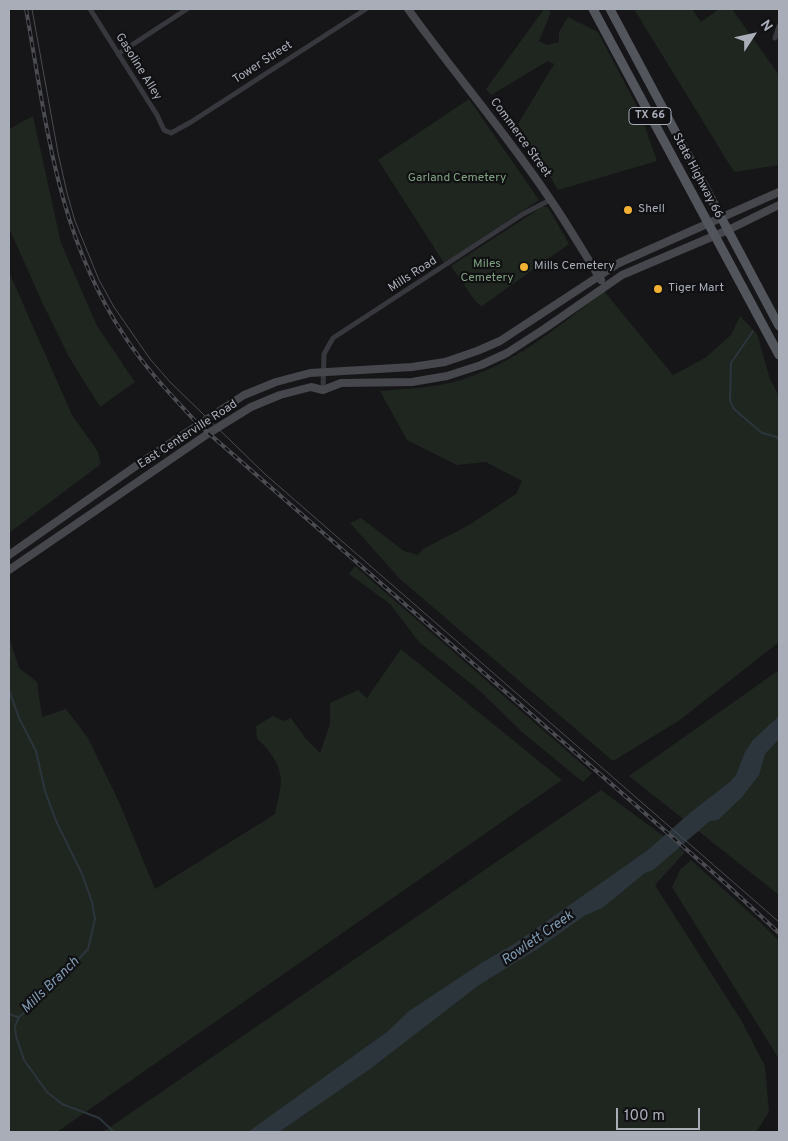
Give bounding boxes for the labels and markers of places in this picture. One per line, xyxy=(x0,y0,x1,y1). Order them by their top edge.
place label: Shell xyxy=(638,203,665,217)
marker: Shell xyxy=(622,204,634,216)
place label: Mills Cemetery xyxy=(534,260,615,274)
marker: Mills Cemetery xyxy=(518,261,530,273)
place label: Tiger Mart xyxy=(668,282,724,296)
marker: Tiger Mart xyxy=(652,283,664,295)

